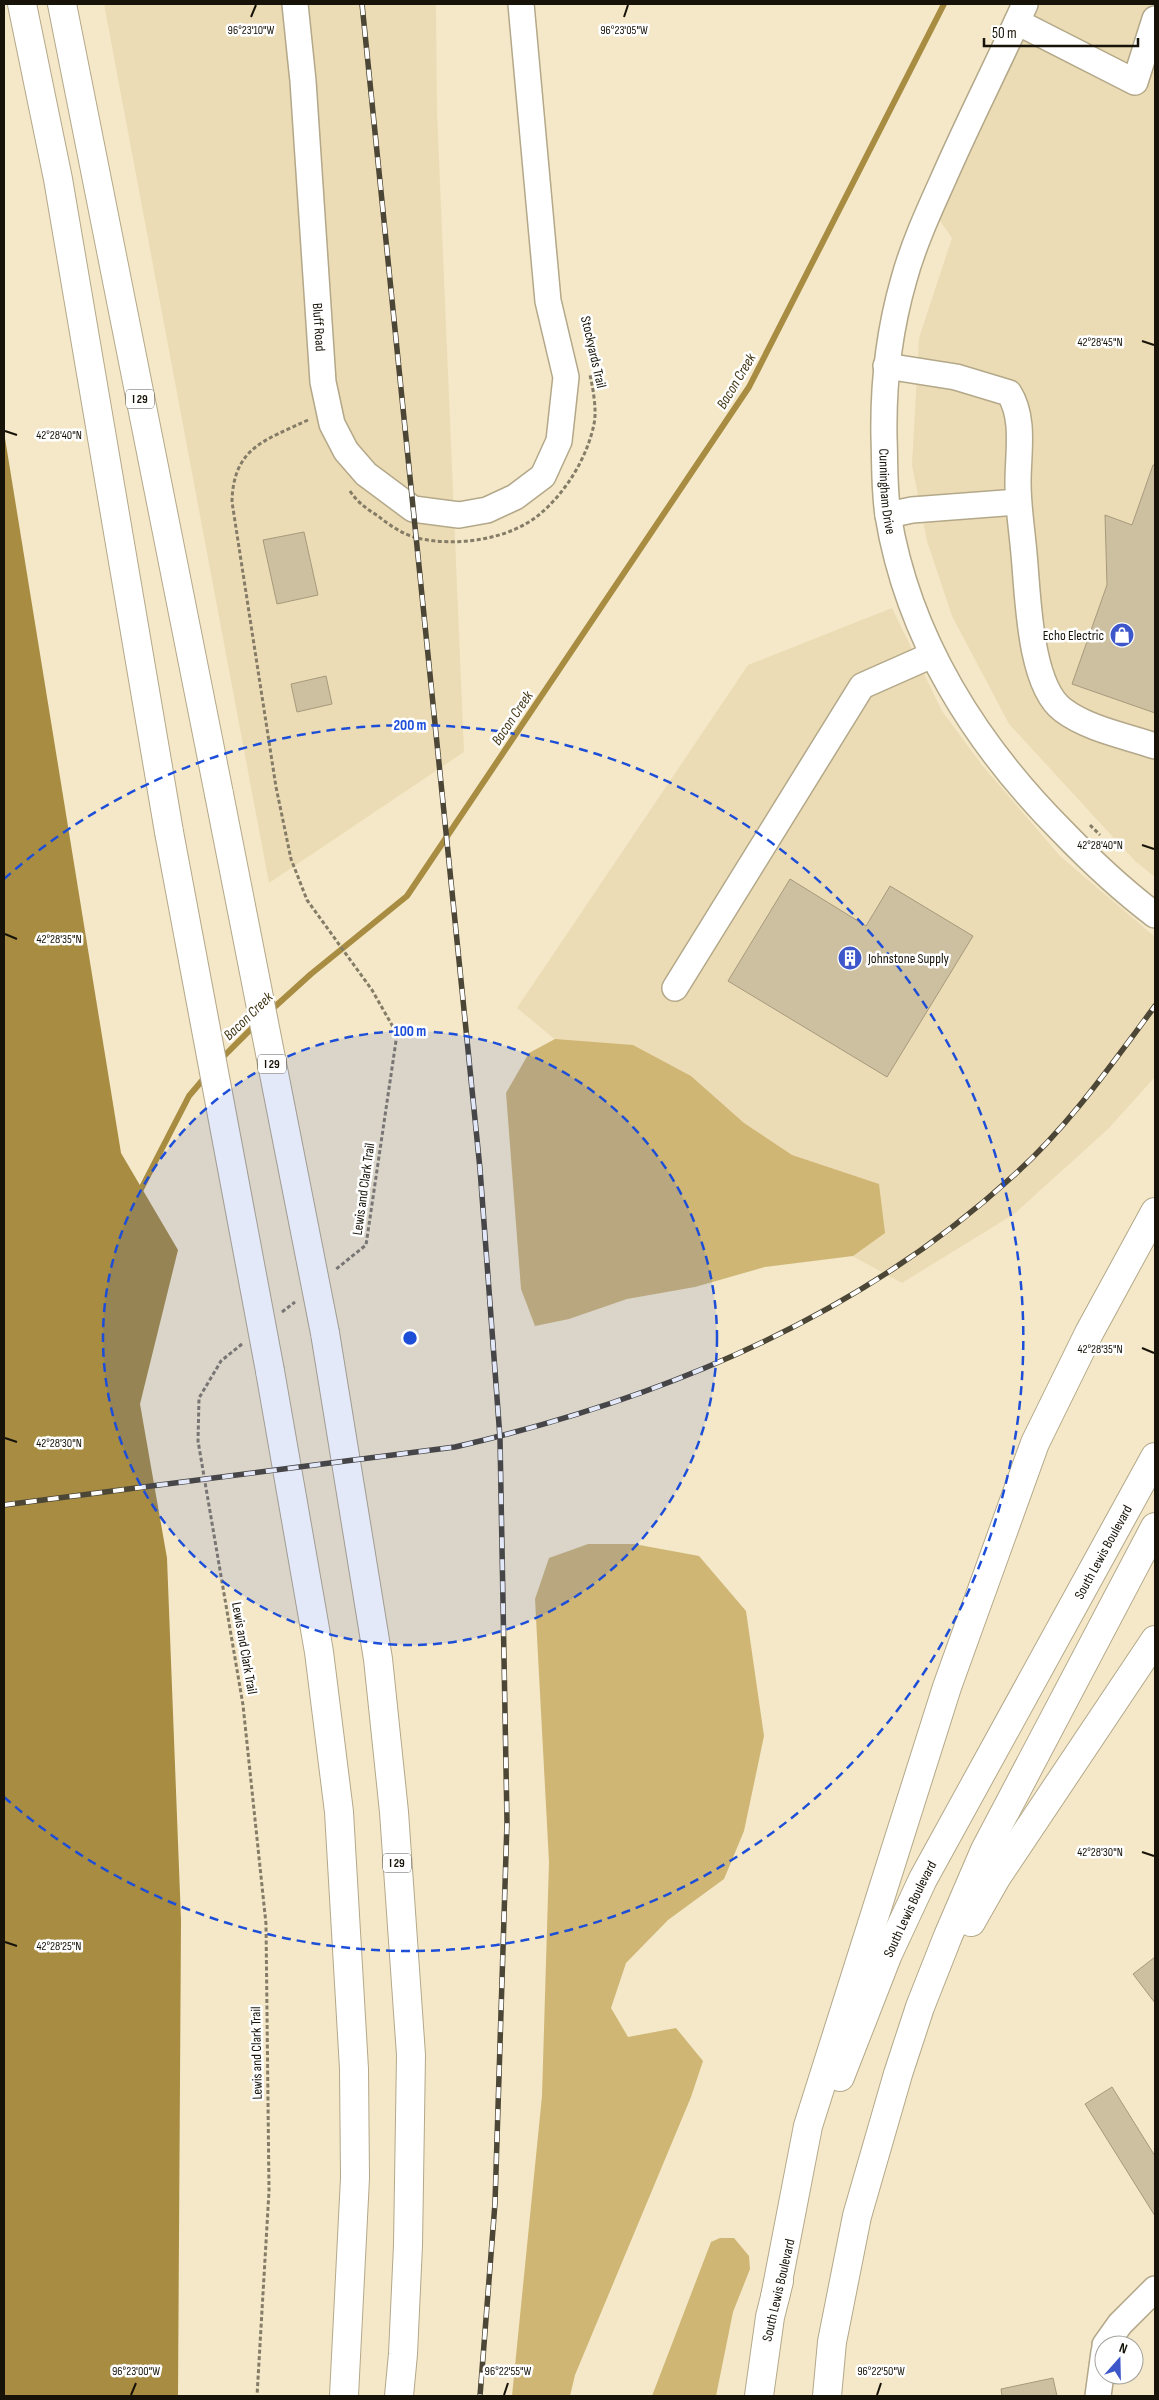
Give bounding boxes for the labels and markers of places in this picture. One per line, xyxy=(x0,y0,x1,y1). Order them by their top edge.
shop icon: Echo Electric xyxy=(1109,622,1135,648)
place label: Echo Electric xyxy=(1043,627,1104,644)
building icon: Johnstone Supply xyxy=(837,945,863,971)
place label: Johnstone Supply xyxy=(867,950,950,967)
centre of rings xyxy=(401,1329,419,1347)

